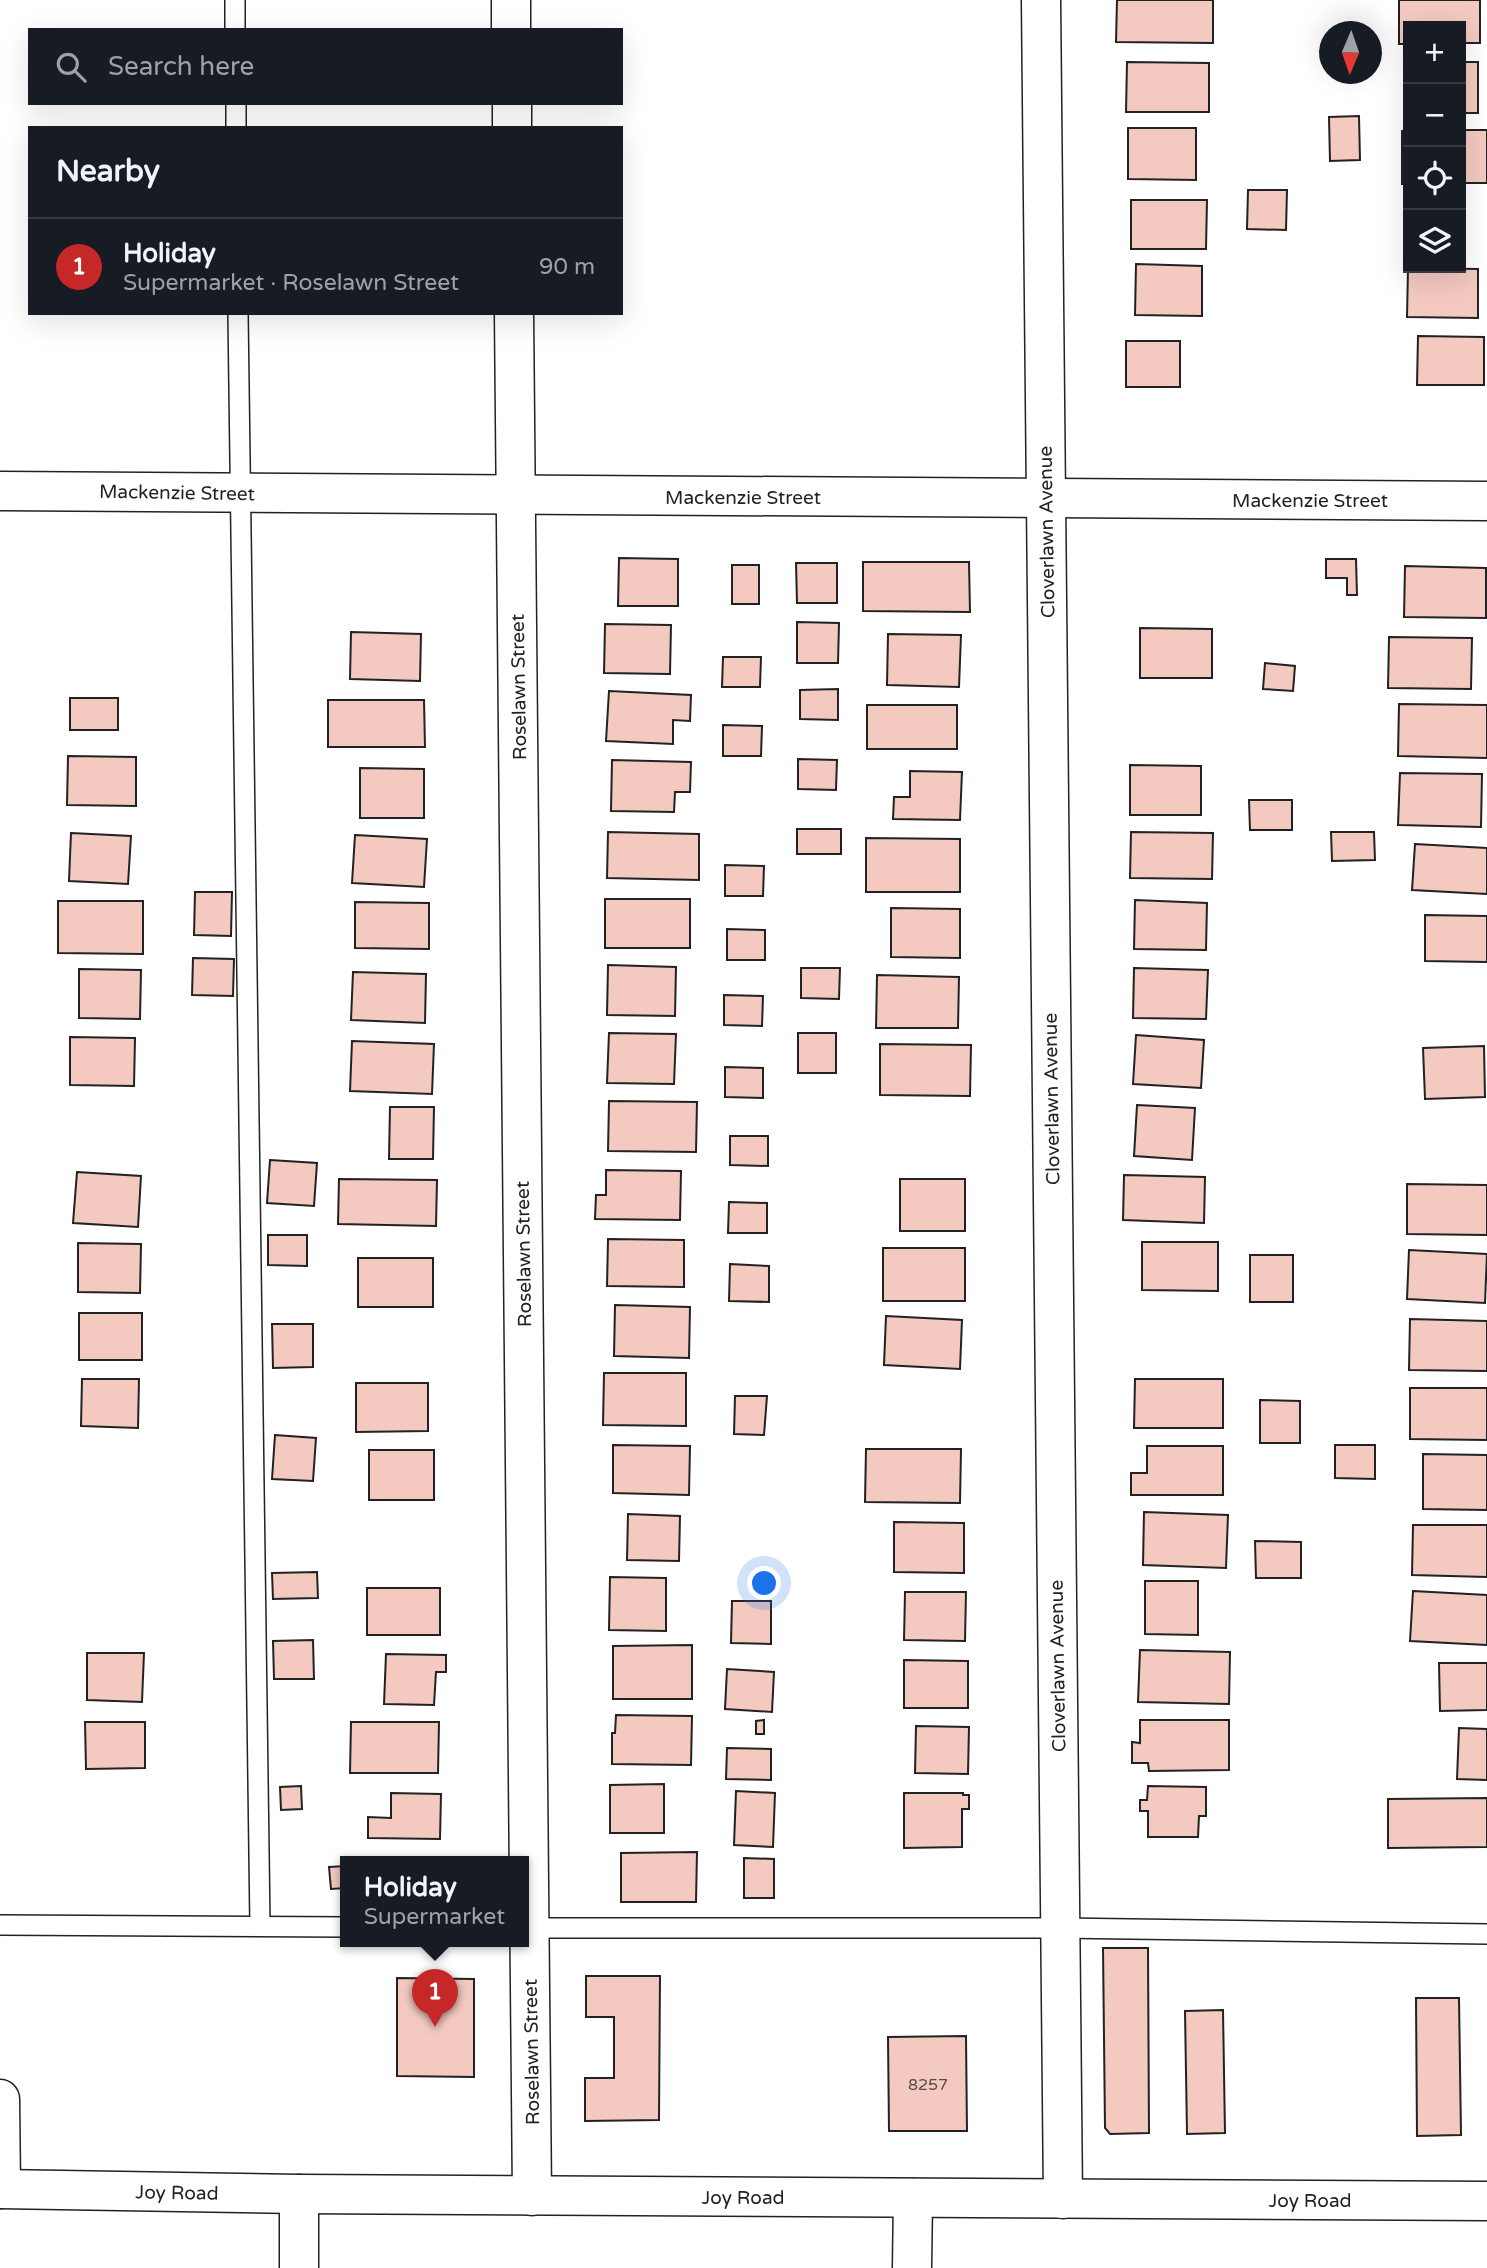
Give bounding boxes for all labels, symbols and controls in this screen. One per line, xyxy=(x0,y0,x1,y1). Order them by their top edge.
north arrow xyxy=(1319,21,1382,84)
map controls xyxy=(1403,21,1466,273)
button: + xyxy=(1403,21,1466,84)
search box xyxy=(28,28,623,105)
icon: search xyxy=(52,48,90,86)
text: Search here xyxy=(108,51,254,82)
button: − xyxy=(1403,84,1466,147)
button: locate xyxy=(1403,147,1466,210)
text: Nearby xyxy=(56,153,160,190)
button: layers xyxy=(1403,210,1466,273)
text: Holiday xyxy=(123,238,216,269)
text: 1 xyxy=(72,253,86,281)
text: 90 m xyxy=(539,253,595,281)
text: Supermarket · Roselawn Street xyxy=(123,269,459,297)
street label: Cloverlawn Avenue xyxy=(1034,446,1060,618)
street label: Mackenzie Street xyxy=(99,481,255,505)
street label: Mackenzie Street xyxy=(665,487,821,509)
street label: Mackenzie Street xyxy=(1232,490,1388,512)
street label: Roselawn Street xyxy=(507,614,531,760)
street label: Cloverlawn Avenue xyxy=(1039,1013,1065,1185)
street label: Roselawn Street xyxy=(512,1181,536,1327)
your location xyxy=(747,1566,781,1600)
street label: Cloverlawn Avenue xyxy=(1045,1580,1071,1752)
popup xyxy=(340,1856,529,1947)
text: Holiday xyxy=(364,1872,457,1903)
text: Supermarket xyxy=(364,1903,505,1931)
pin: 1 xyxy=(412,1969,458,2027)
street label: Roselawn Street xyxy=(520,1979,544,2125)
house number: 8257 xyxy=(908,2075,948,2095)
street label: Joy Road xyxy=(135,2181,219,2205)
street label: Joy Road xyxy=(701,2187,785,2209)
street label: Joy Road xyxy=(1268,2190,1352,2212)

